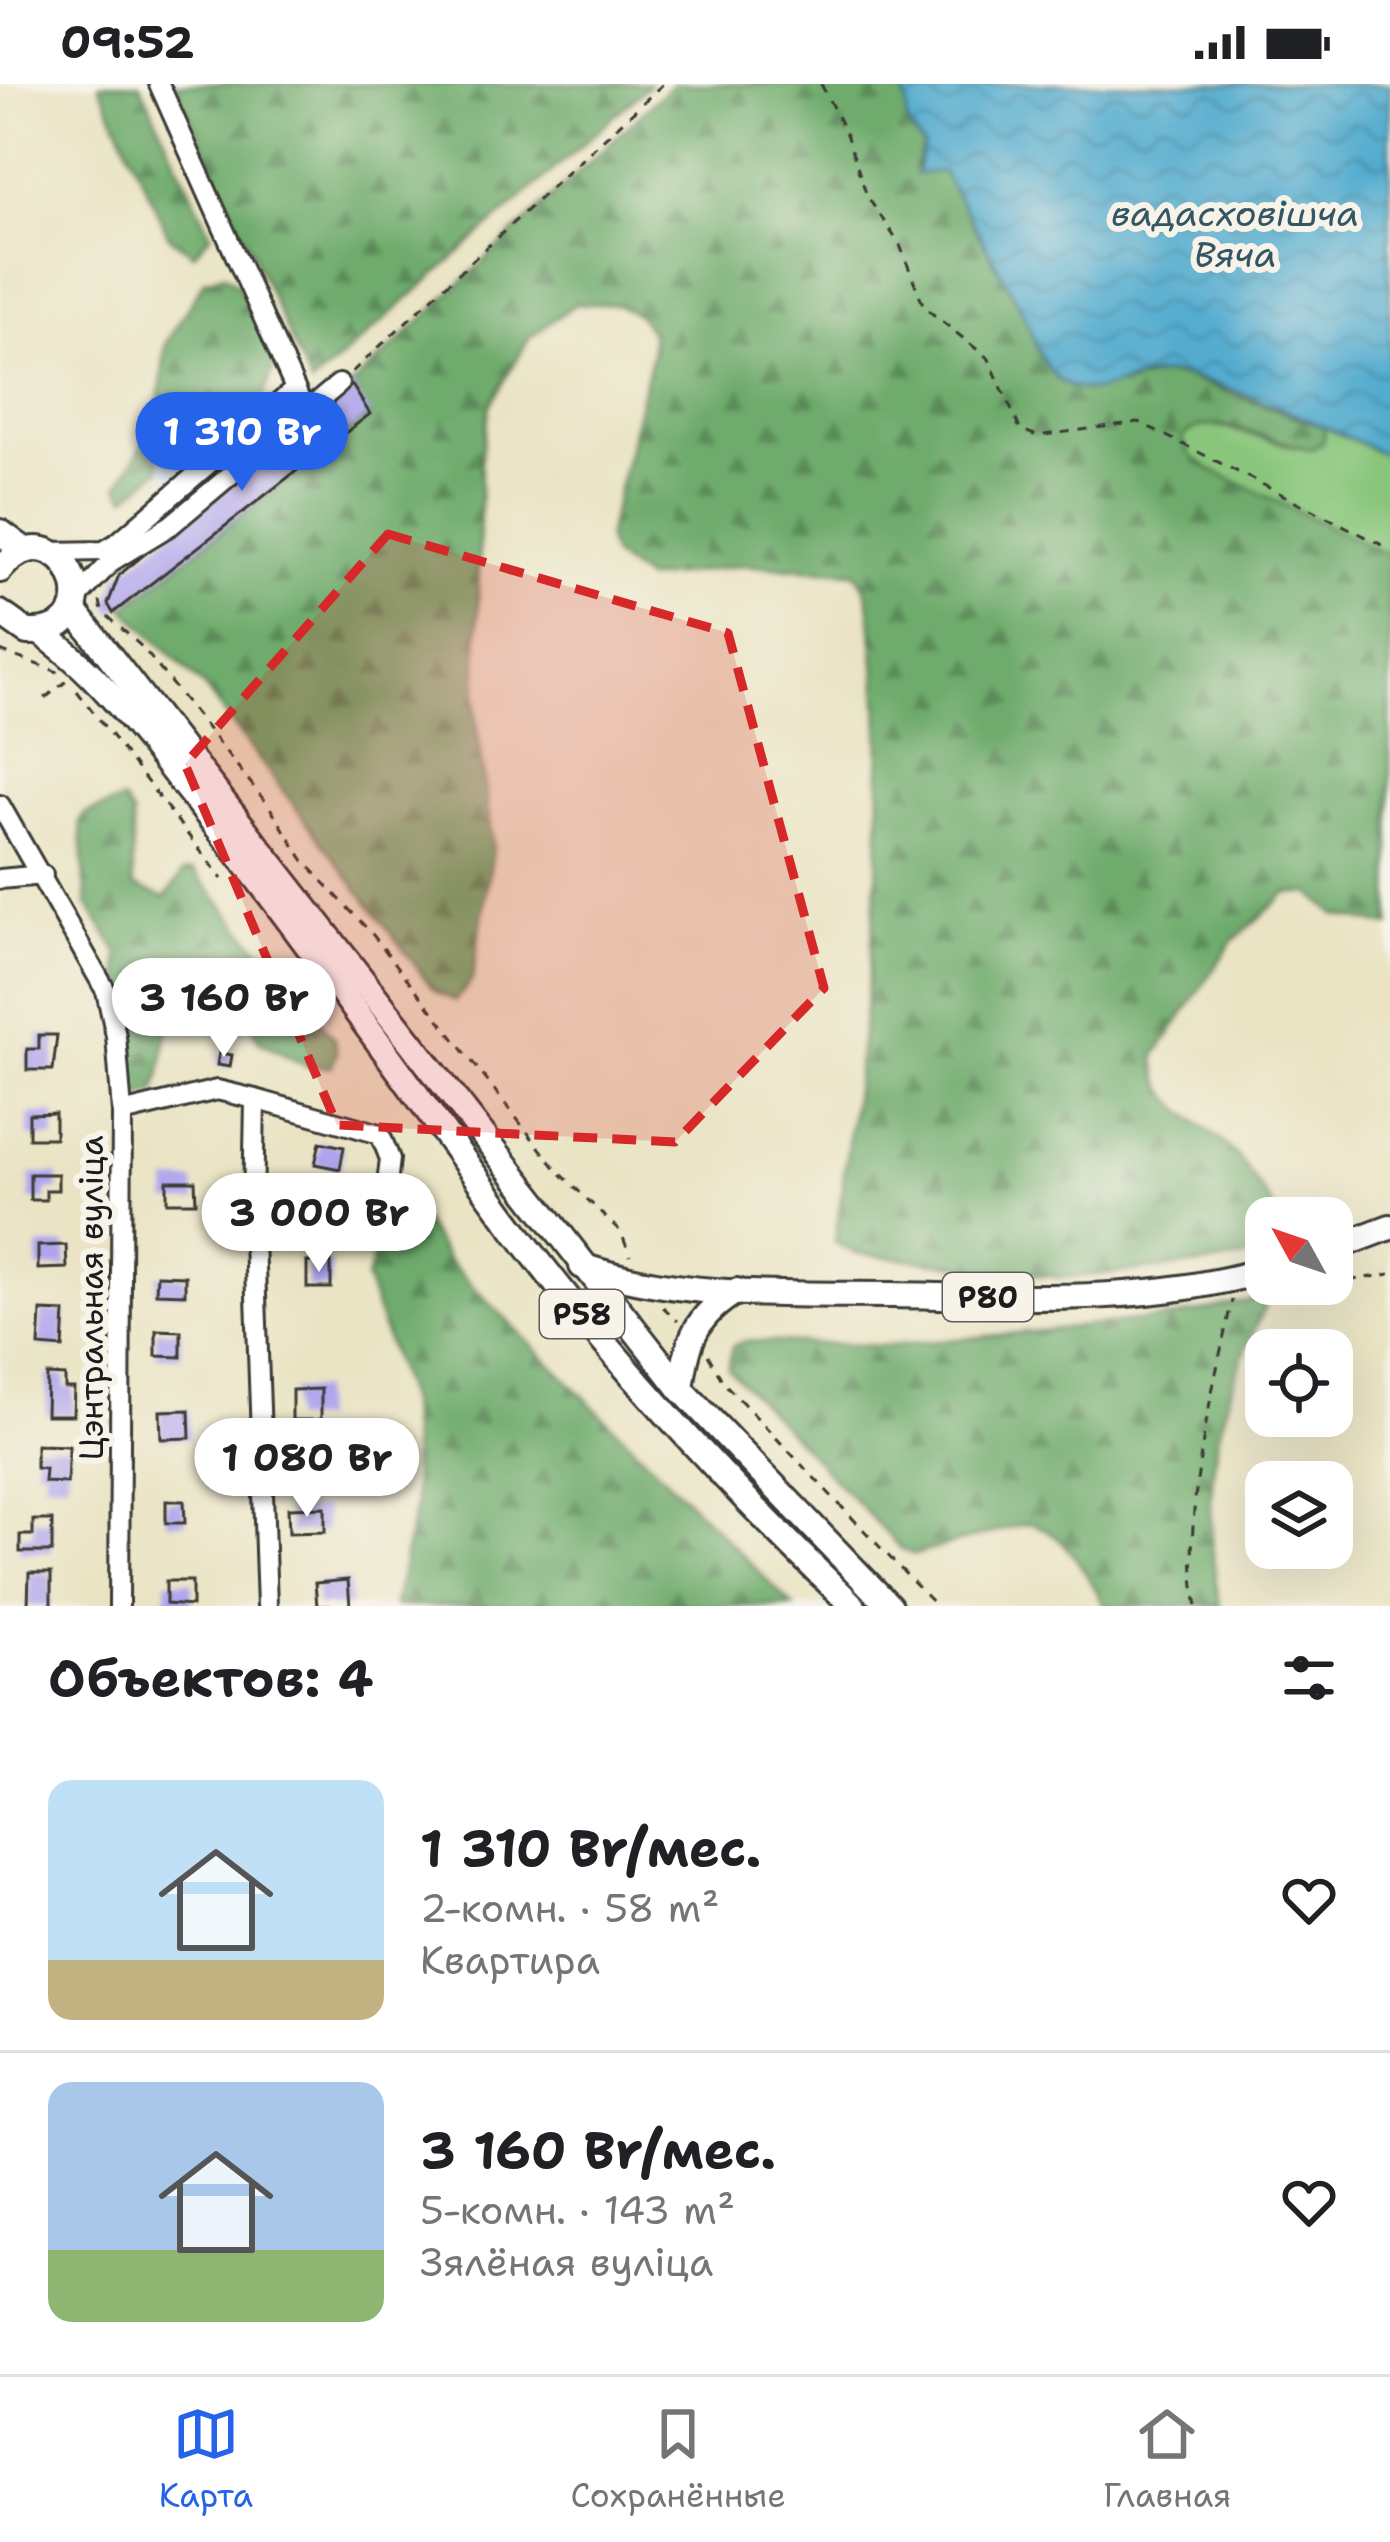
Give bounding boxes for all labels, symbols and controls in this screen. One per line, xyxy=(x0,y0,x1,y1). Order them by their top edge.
text: 09:52 xyxy=(60,12,195,72)
water label: вадасховішча Вяча xyxy=(1111,189,1359,279)
pin: 1 310 Br xyxy=(118,392,366,494)
text: 1 310 Br xyxy=(162,405,322,457)
pin: 3 160 Br xyxy=(100,958,348,1060)
text: 3 160 Br xyxy=(139,971,309,1023)
street label: Цэнтральная вуліца xyxy=(69,1135,114,1461)
pin: 3 000 Br xyxy=(195,1173,443,1275)
text: 3 000 Br xyxy=(228,1186,410,1238)
north arrow xyxy=(1245,1197,1353,1305)
map controls xyxy=(1245,1197,1353,1569)
road number: Р80 xyxy=(943,1273,1033,1321)
road number: Р58 xyxy=(540,1290,624,1338)
button: locate xyxy=(1245,1329,1353,1437)
pin: 1 080 Br xyxy=(183,1418,431,1520)
text: 1 080 Br xyxy=(221,1431,393,1483)
button: layers xyxy=(1245,1461,1353,1569)
text: Объектов: 4 xyxy=(48,1644,374,1712)
icon: filters xyxy=(1276,1645,1342,1711)
text: 1 310 Br/мес. xyxy=(420,1814,761,1882)
icon: home xyxy=(144,1828,288,1972)
icon: heart xyxy=(1276,1867,1342,1933)
text: 2-комн. · 58 m² xyxy=(420,1882,719,1934)
text: Квартира xyxy=(420,1934,600,1986)
text: 3 160 Br/мес. xyxy=(420,2116,776,2184)
icon: home xyxy=(144,2130,288,2274)
icon: heart xyxy=(1276,2169,1342,2235)
text: 5-комн. · 143 m² xyxy=(420,2184,735,2236)
text: Зялёная вуліца xyxy=(420,2236,713,2288)
tab: Карта xyxy=(159,2401,253,2518)
tab: Сохранённые xyxy=(570,2401,786,2518)
tab: Главная xyxy=(1103,2401,1231,2518)

